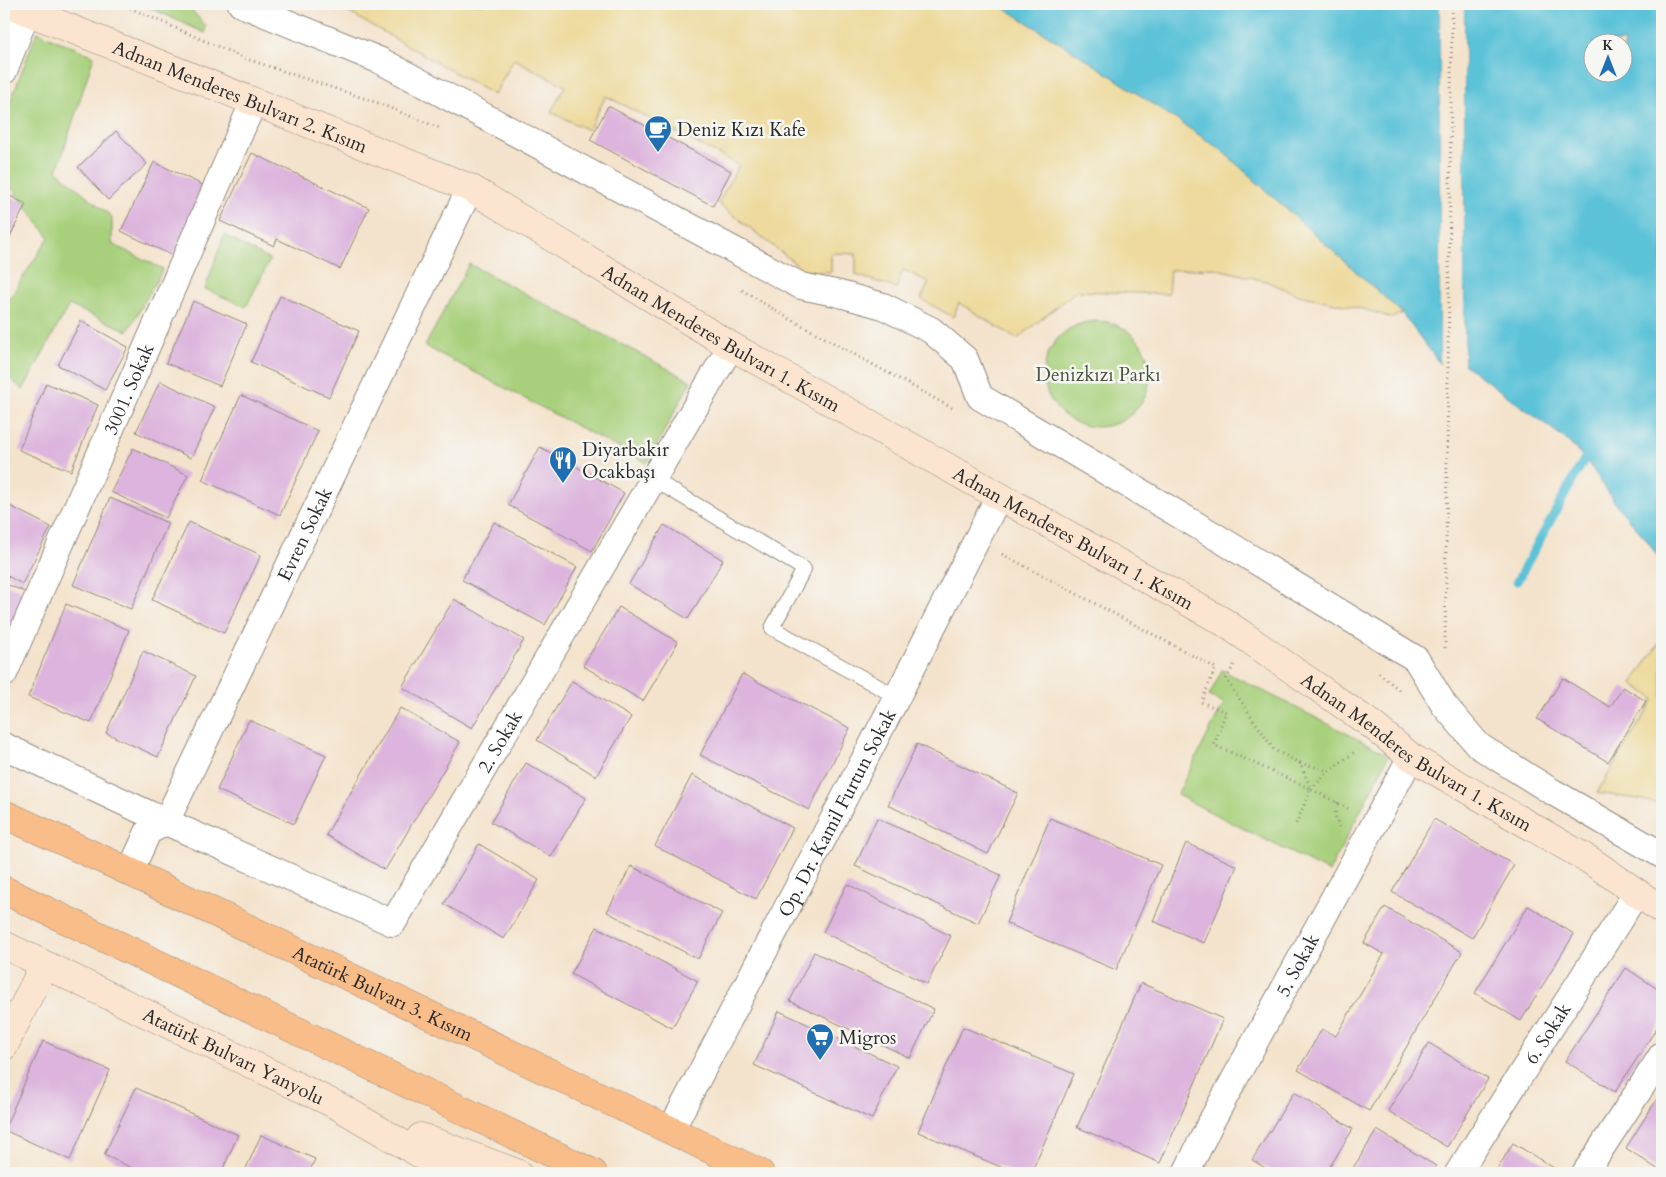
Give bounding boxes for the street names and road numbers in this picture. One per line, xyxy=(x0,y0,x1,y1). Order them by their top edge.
street label: Adnan Menderes Bulvarı 2. Kısım xyxy=(109,35,372,160)
street label: Adnan Menderes Bulvarı 1. Kısım xyxy=(597,259,846,419)
street label: 3001. Sokak xyxy=(98,339,161,439)
street label: Adnan Menderes Bulvarı 1. Kısım xyxy=(948,461,1199,617)
street label: Evren Sokak xyxy=(271,482,339,586)
street label: Adnan Menderes Bulvarı 1. Kısım xyxy=(1295,667,1537,839)
street label: Op. Dr. Kamil Furtun Sokak xyxy=(772,704,903,922)
street label: 2. Sokak xyxy=(472,705,529,778)
street label: 5. Sokak xyxy=(1270,929,1326,1001)
street label: Atatürk Bulvarı 3. Kısım xyxy=(288,940,478,1048)
street label: 6. Sokak xyxy=(1519,997,1578,1069)
street label: Atatürk Bulvarı Yanyolu xyxy=(138,1002,328,1111)

